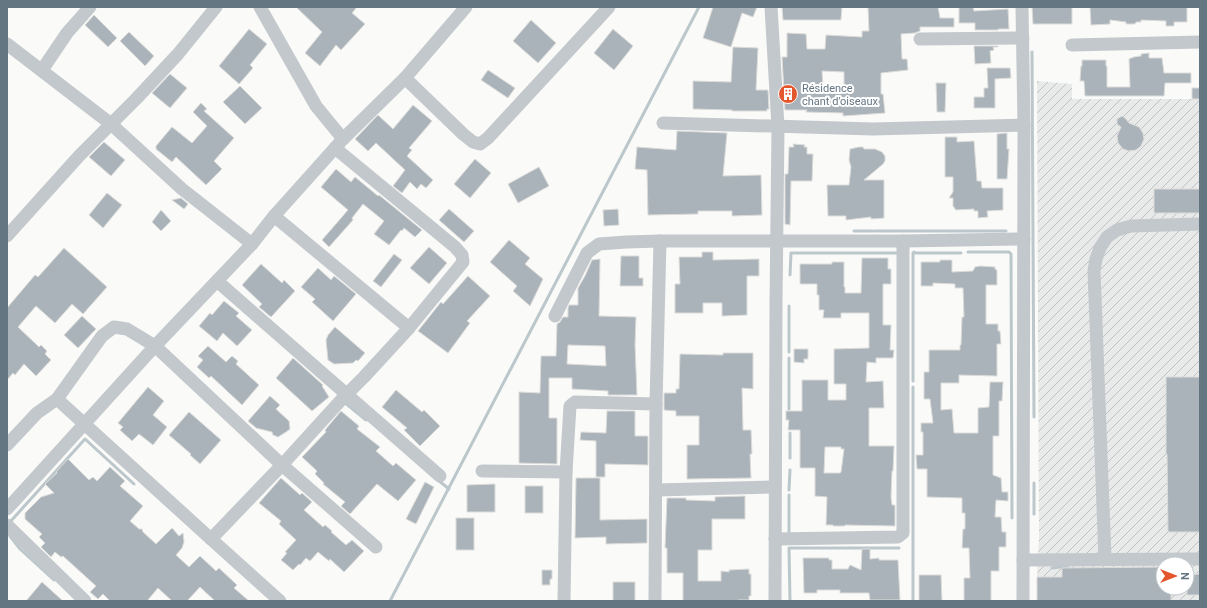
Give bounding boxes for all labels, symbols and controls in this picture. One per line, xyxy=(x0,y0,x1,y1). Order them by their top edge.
place label: Résidence chant d'oiseaux xyxy=(802,82,879,108)
building icon: Résidence chant d'oiseaux xyxy=(777,83,799,105)
north arrow xyxy=(1155,556,1195,596)
text: N xyxy=(1178,572,1191,580)

